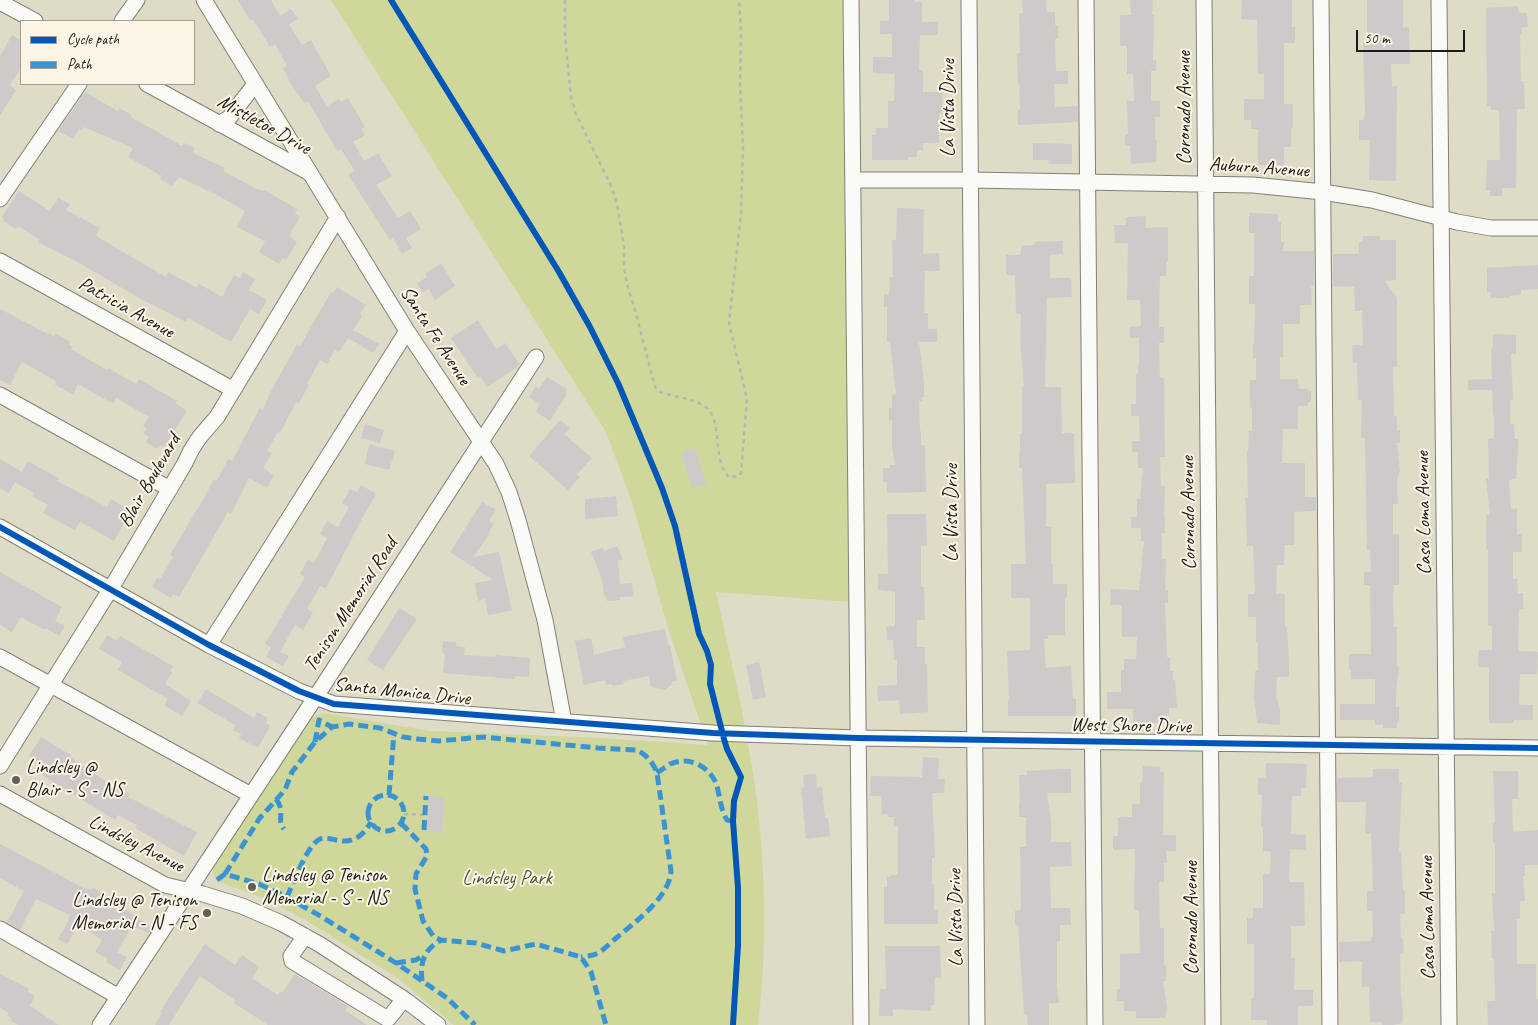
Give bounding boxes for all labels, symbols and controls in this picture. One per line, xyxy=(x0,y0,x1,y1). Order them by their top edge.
legend xyxy=(20,20,195,85)
scale bar xyxy=(1358,20,1467,52)
text: 50 m xyxy=(1364,29,1390,48)
text: Cycle path xyxy=(67,30,119,49)
street label: Coronado Avenue xyxy=(1173,51,1197,165)
text: Path xyxy=(67,55,92,74)
street label: La Vista Drive xyxy=(937,59,961,157)
street label: Mistletoe Drive xyxy=(213,90,315,160)
street label: Auburn Avenue xyxy=(1208,153,1310,183)
street label: Patricia Avenue xyxy=(74,272,178,344)
street label: Santa Fe Avenue xyxy=(394,282,476,390)
street label: Blair Boulevard xyxy=(114,430,186,532)
street label: Casa Loma Avenue xyxy=(1411,451,1437,575)
street label: Coronado Avenue xyxy=(1176,456,1202,570)
street label: La Vista Drive xyxy=(940,464,964,562)
street label: Tenison Memorial Road xyxy=(299,534,403,676)
street label: Santa Monica Drive xyxy=(333,673,471,711)
street label: West Shore Drive xyxy=(1071,713,1191,739)
place label: Lindsley @ Blair - S - NS xyxy=(26,756,123,803)
marker: Lindsley @ Blair - S - NS xyxy=(10,774,22,786)
street label: Lindsley Avenue xyxy=(84,810,188,878)
street label: Casa Loma Avenue xyxy=(1415,856,1441,980)
street label: Coronado Avenue xyxy=(1180,861,1204,975)
place label: Lindsley @ Tenison Memorial - S - NS xyxy=(262,864,388,911)
park label: Lindsley Park xyxy=(462,867,552,891)
street label: La Vista Drive xyxy=(943,869,969,967)
marker: Lindsley @ Tenison Memorial - S - NS xyxy=(246,881,258,893)
place label: Lindsley @ Tenison Memorial - N - FS xyxy=(72,889,197,936)
marker: Lindsley @ Tenison Memorial - N - FS xyxy=(201,907,213,919)

